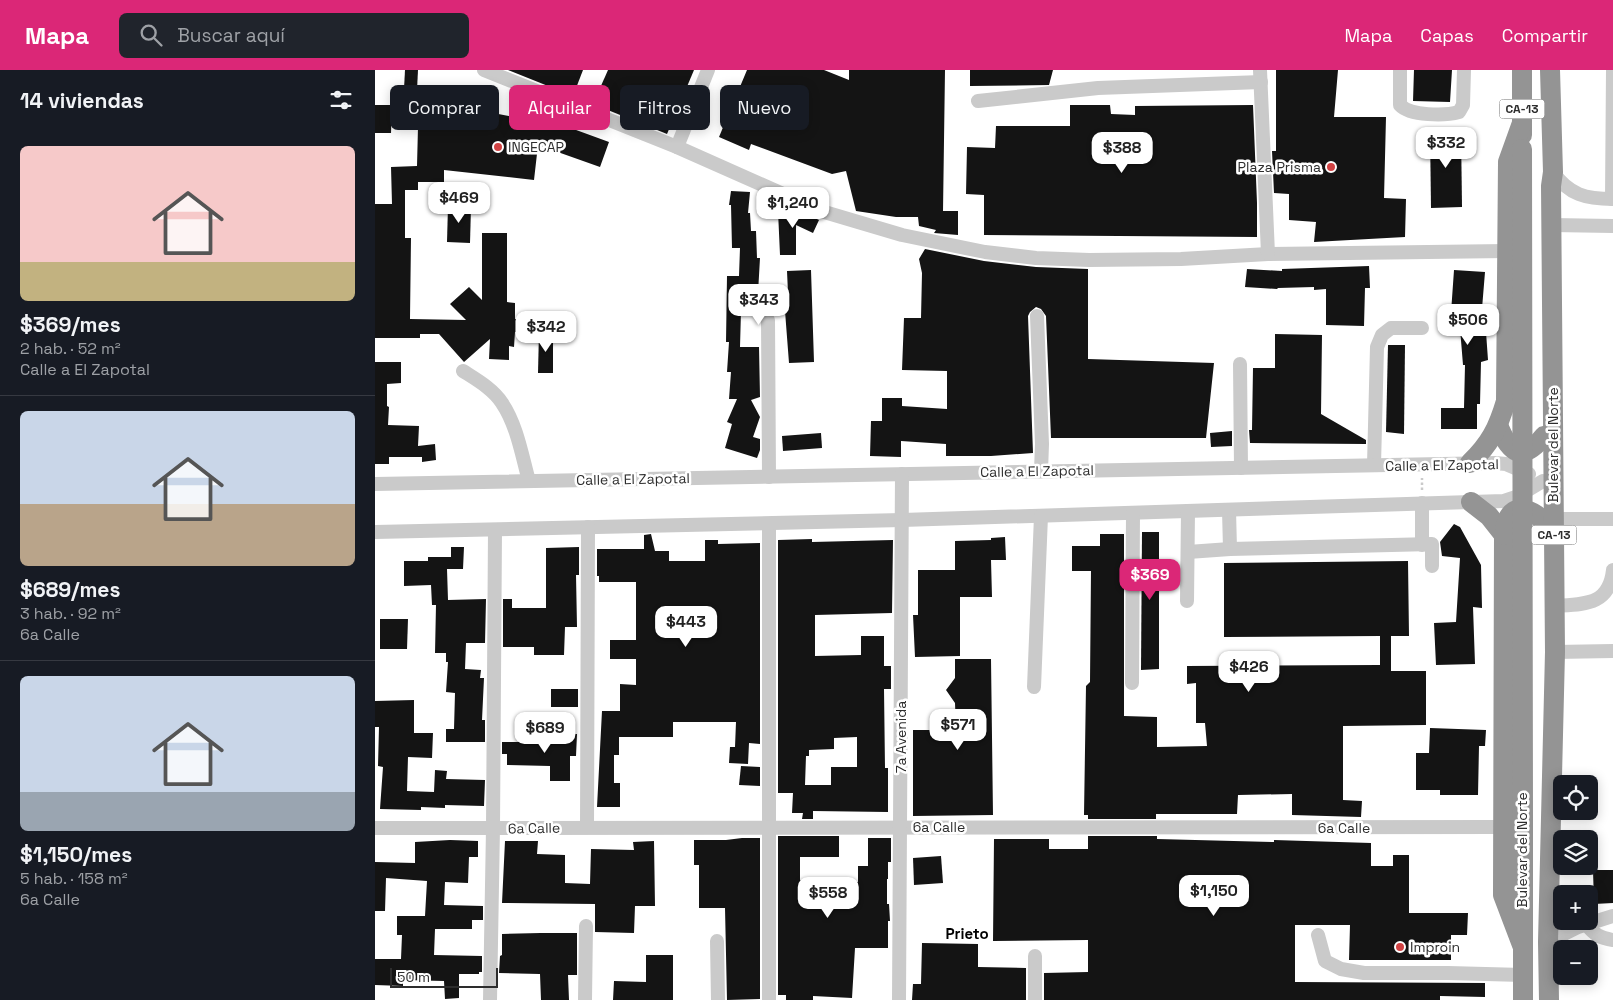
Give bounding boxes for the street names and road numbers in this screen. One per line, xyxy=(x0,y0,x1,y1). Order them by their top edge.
road number: CA-13 xyxy=(1499,100,1545,118)
street label: Bulevar del Norte xyxy=(1544,387,1562,503)
street label: Calle a El Zapotal xyxy=(1385,455,1499,475)
street label: Calle a El Zapotal xyxy=(980,461,1094,481)
street label: Calle a El Zapotal xyxy=(576,469,690,489)
road number: CA-13 xyxy=(1531,526,1577,544)
street label: 7a Avenida xyxy=(892,701,910,773)
street label: Bulevar del Norte xyxy=(1513,792,1531,908)
street label: 6a Calle xyxy=(913,818,965,836)
street label: 6a Calle xyxy=(508,819,560,837)
street label: 6a Calle xyxy=(1318,819,1370,837)

